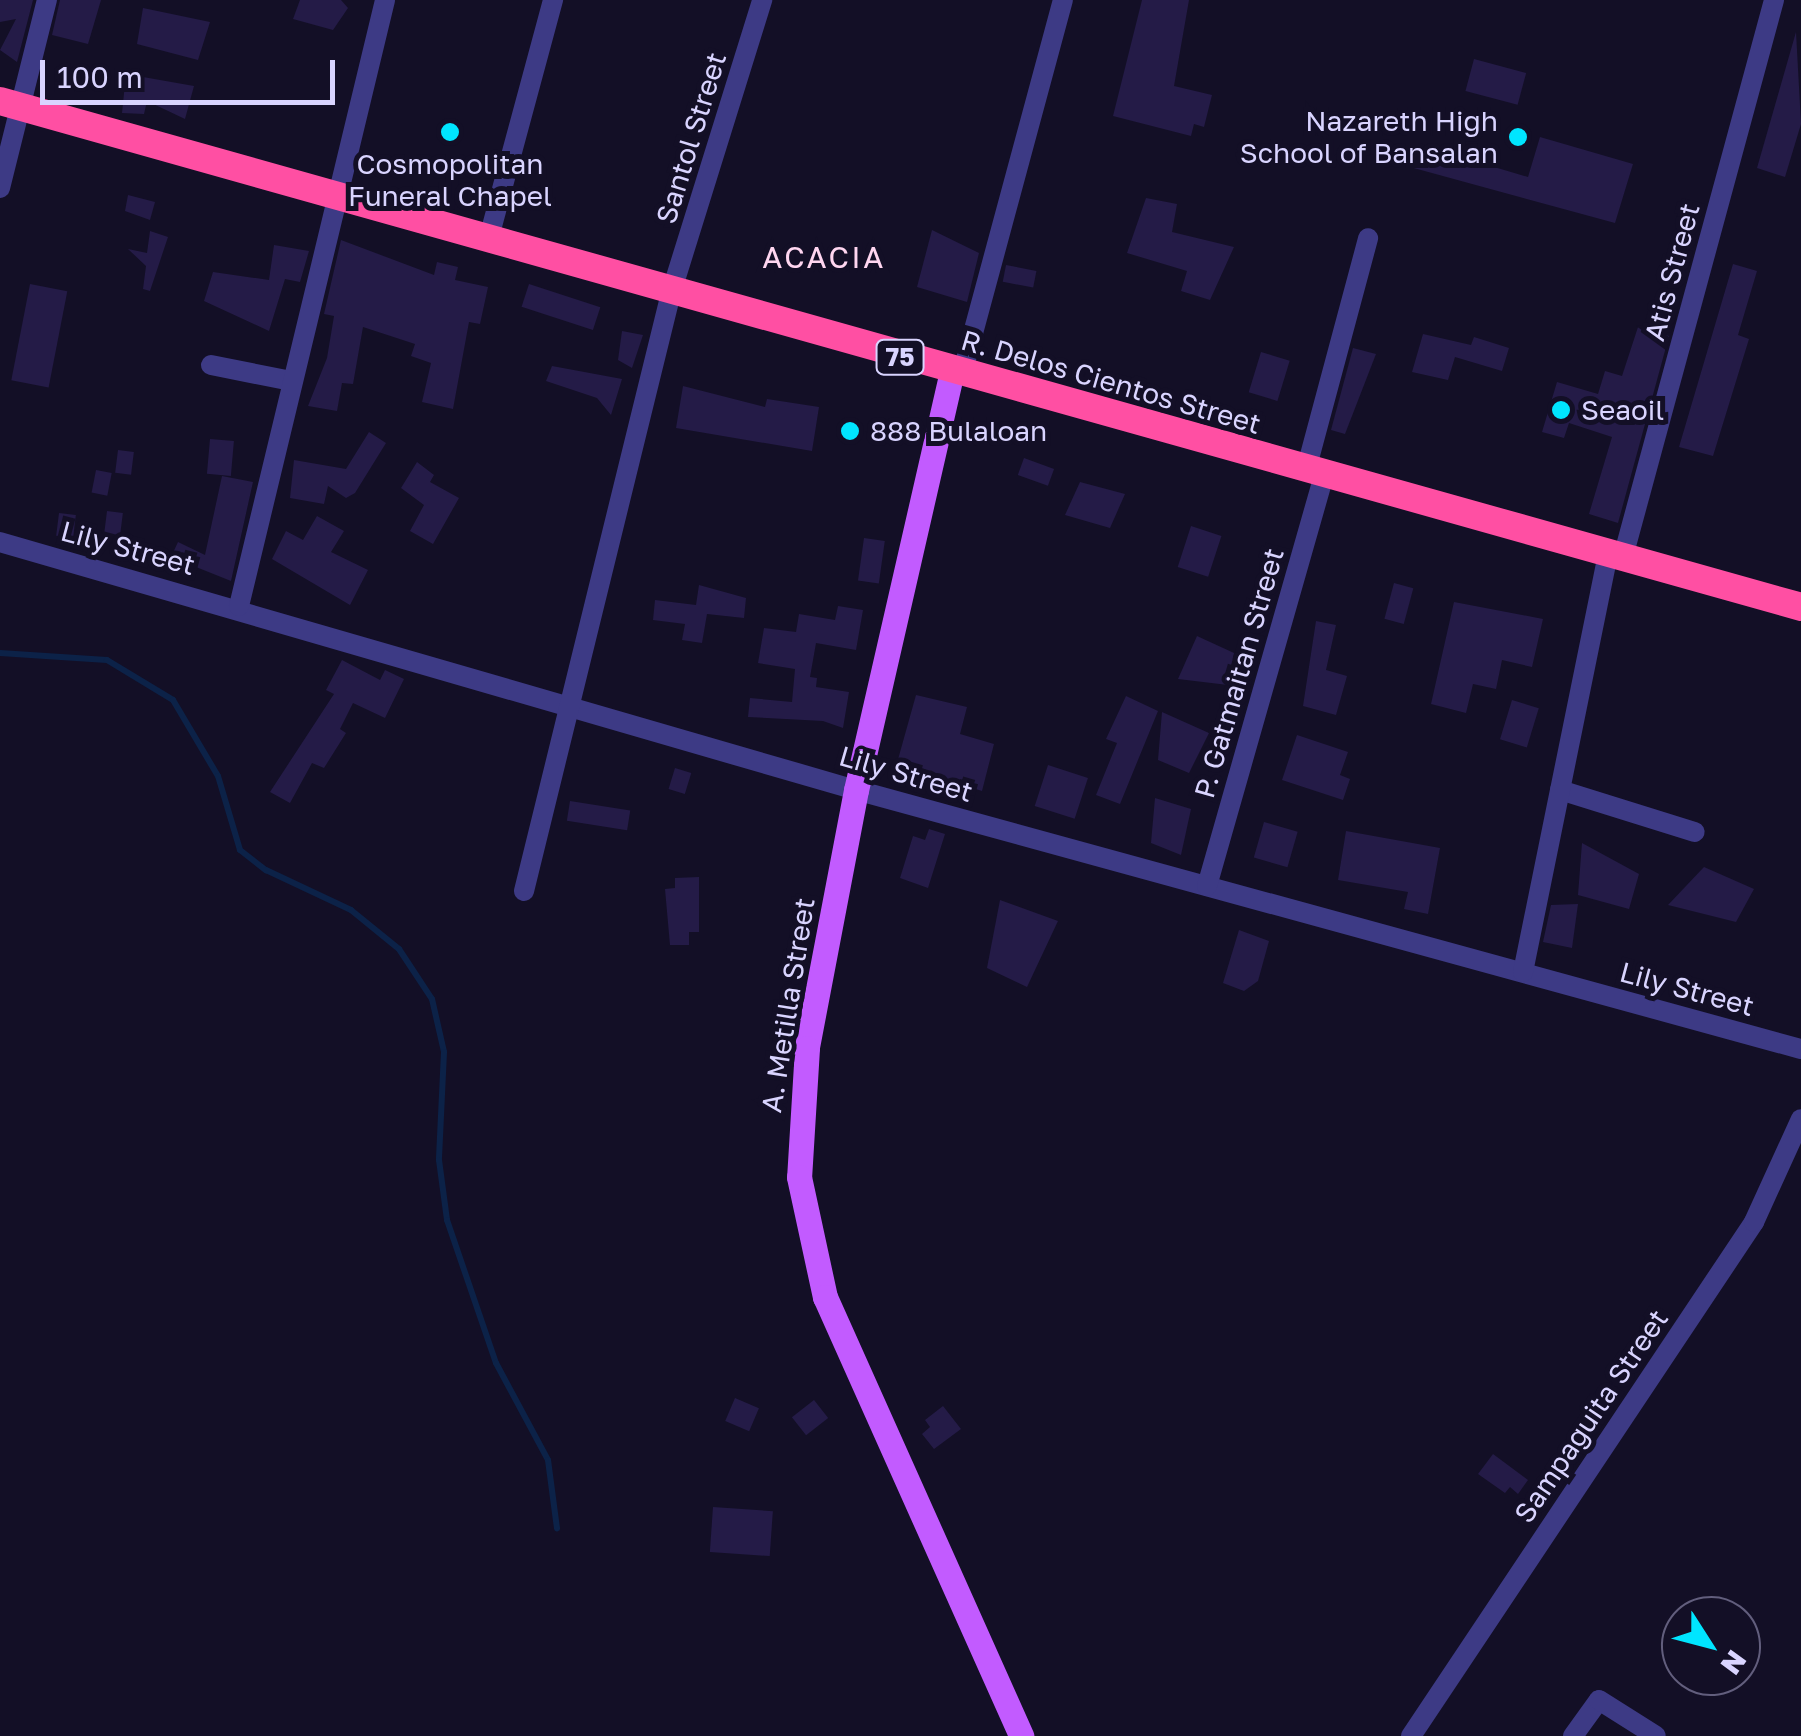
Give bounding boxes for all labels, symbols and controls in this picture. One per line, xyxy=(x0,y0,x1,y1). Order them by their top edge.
scale bar xyxy=(45,40,340,102)
street label: Santol Street xyxy=(649,48,733,228)
text: 100 m xyxy=(57,59,143,95)
place label: Nazareth High School of Bansalan xyxy=(1240,104,1498,170)
marker: Cosmopolitan Funeral Chapel xyxy=(439,121,461,143)
marker: Nazareth High School of Bansalan xyxy=(1507,126,1529,148)
place label: Cosmopolitan Funeral Chapel xyxy=(348,147,552,213)
street label: Atis Street xyxy=(1638,200,1706,344)
district label: ACACIA xyxy=(762,239,886,275)
street label: R. Delos Cientos Street xyxy=(957,323,1265,441)
road number: 75 xyxy=(875,337,925,377)
place label: Seaoil xyxy=(1581,393,1664,427)
marker: Seaoil xyxy=(1550,399,1572,421)
place label: 888 Bulaloan xyxy=(870,414,1047,448)
marker: 888 Bulaloan xyxy=(839,420,861,442)
street label: Lily Street xyxy=(57,514,199,582)
street label: P. Gatmaitan Street xyxy=(1187,544,1291,802)
street label: Lily Street xyxy=(835,739,977,809)
street label: A. Metilla Street xyxy=(754,895,822,1115)
street label: Lily Street xyxy=(1616,955,1758,1023)
street label: Sampaguita Street xyxy=(1507,1303,1675,1529)
north arrow xyxy=(1661,1596,1761,1696)
text: N xyxy=(1714,1644,1754,1681)

